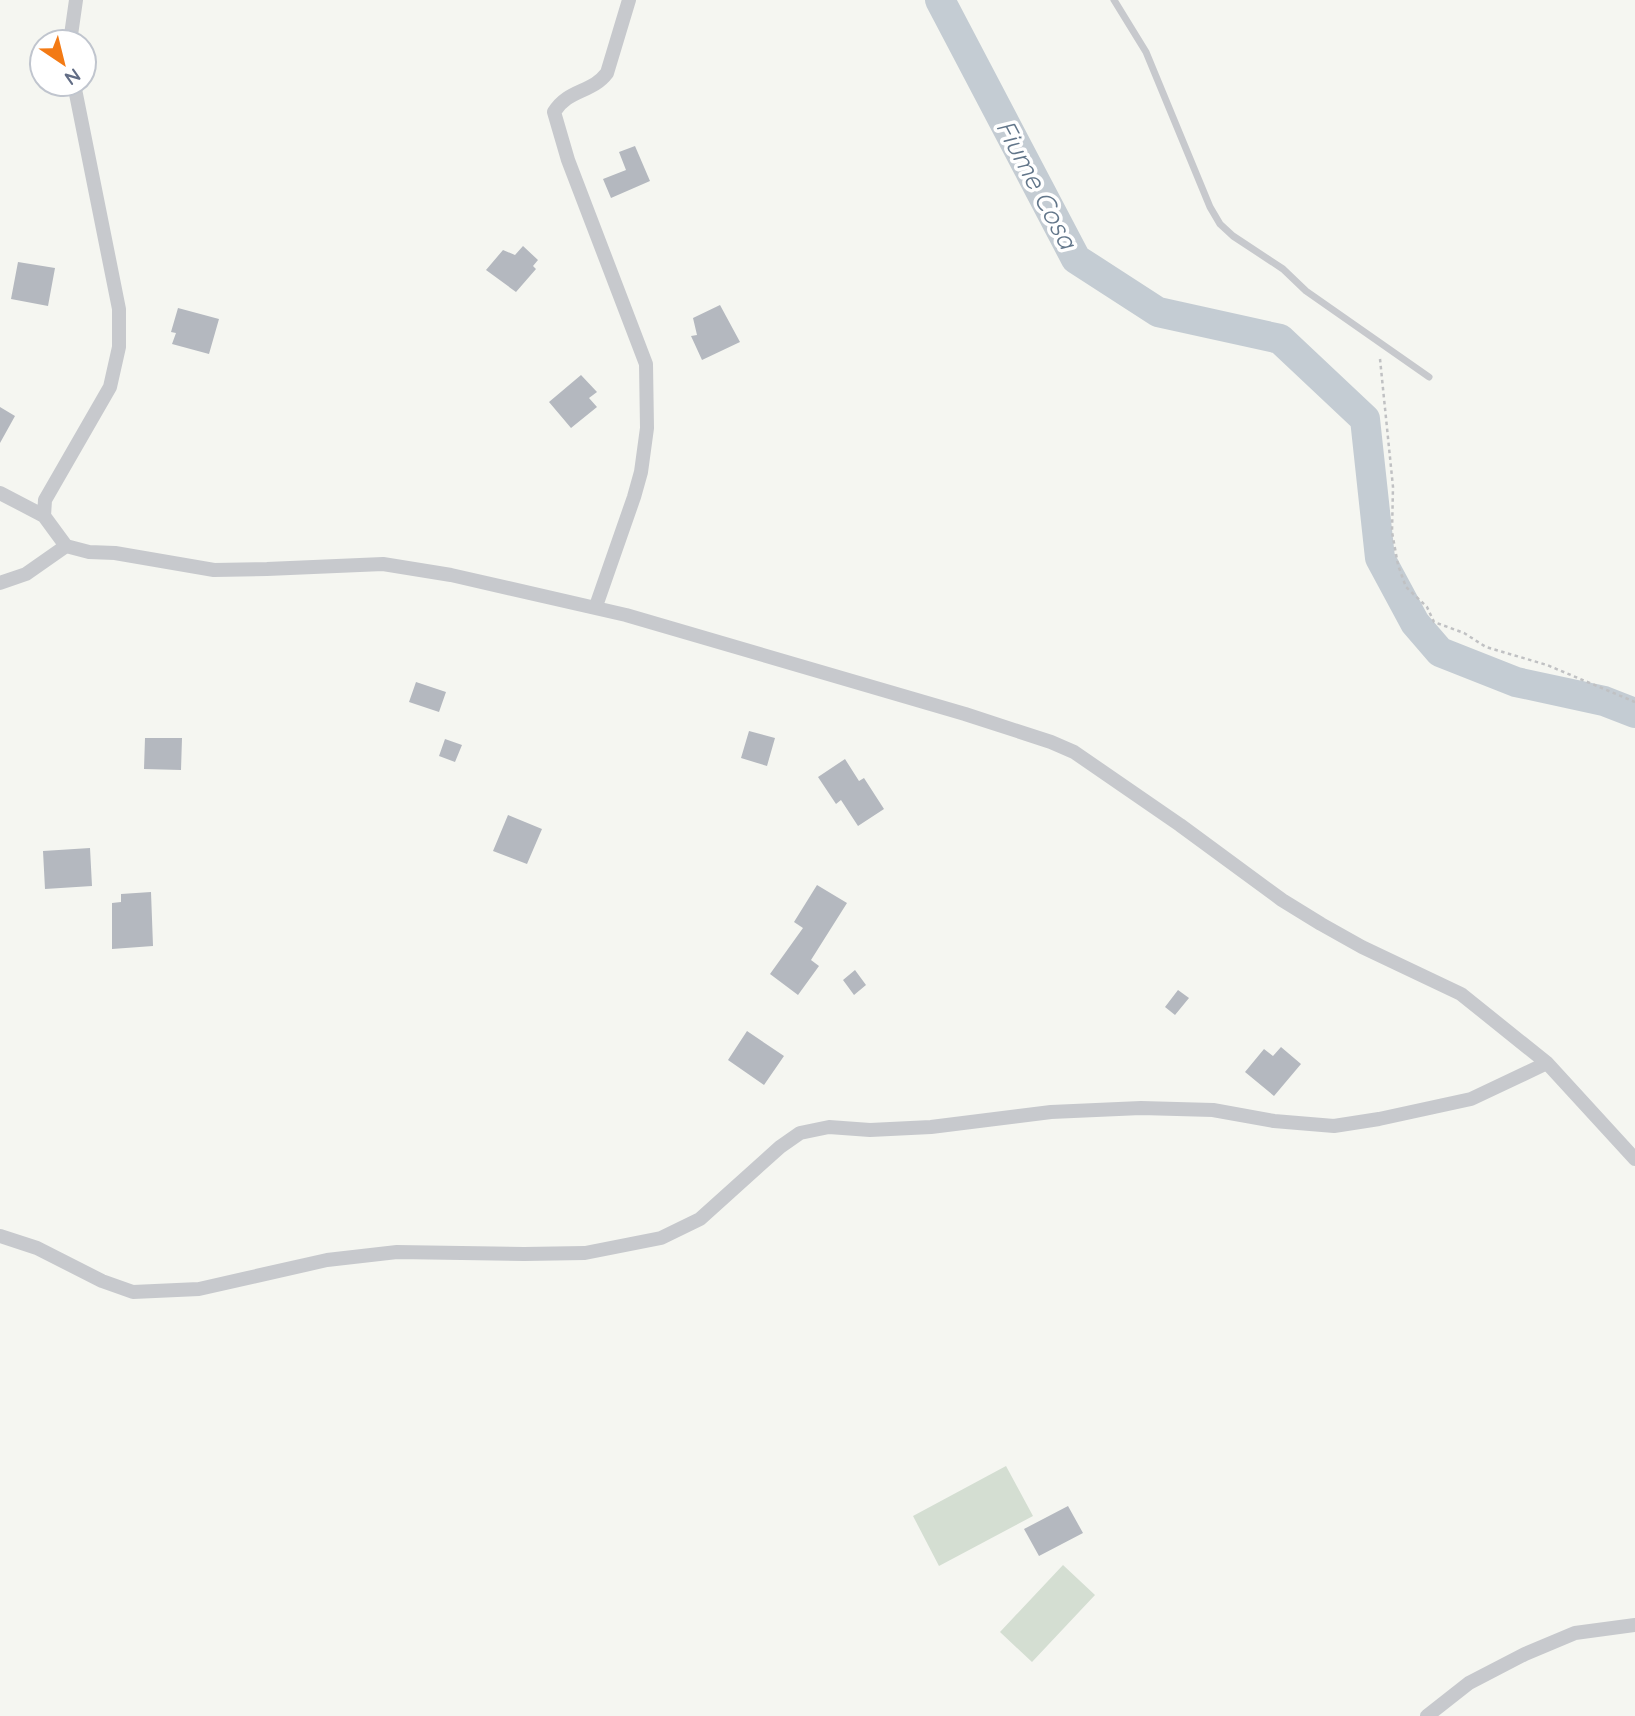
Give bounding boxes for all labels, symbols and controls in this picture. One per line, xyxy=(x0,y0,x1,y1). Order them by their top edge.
north arrow xyxy=(28,28,98,98)
text: N xyxy=(60,63,85,91)
water label: Fiume Cosa xyxy=(989,114,1085,255)

